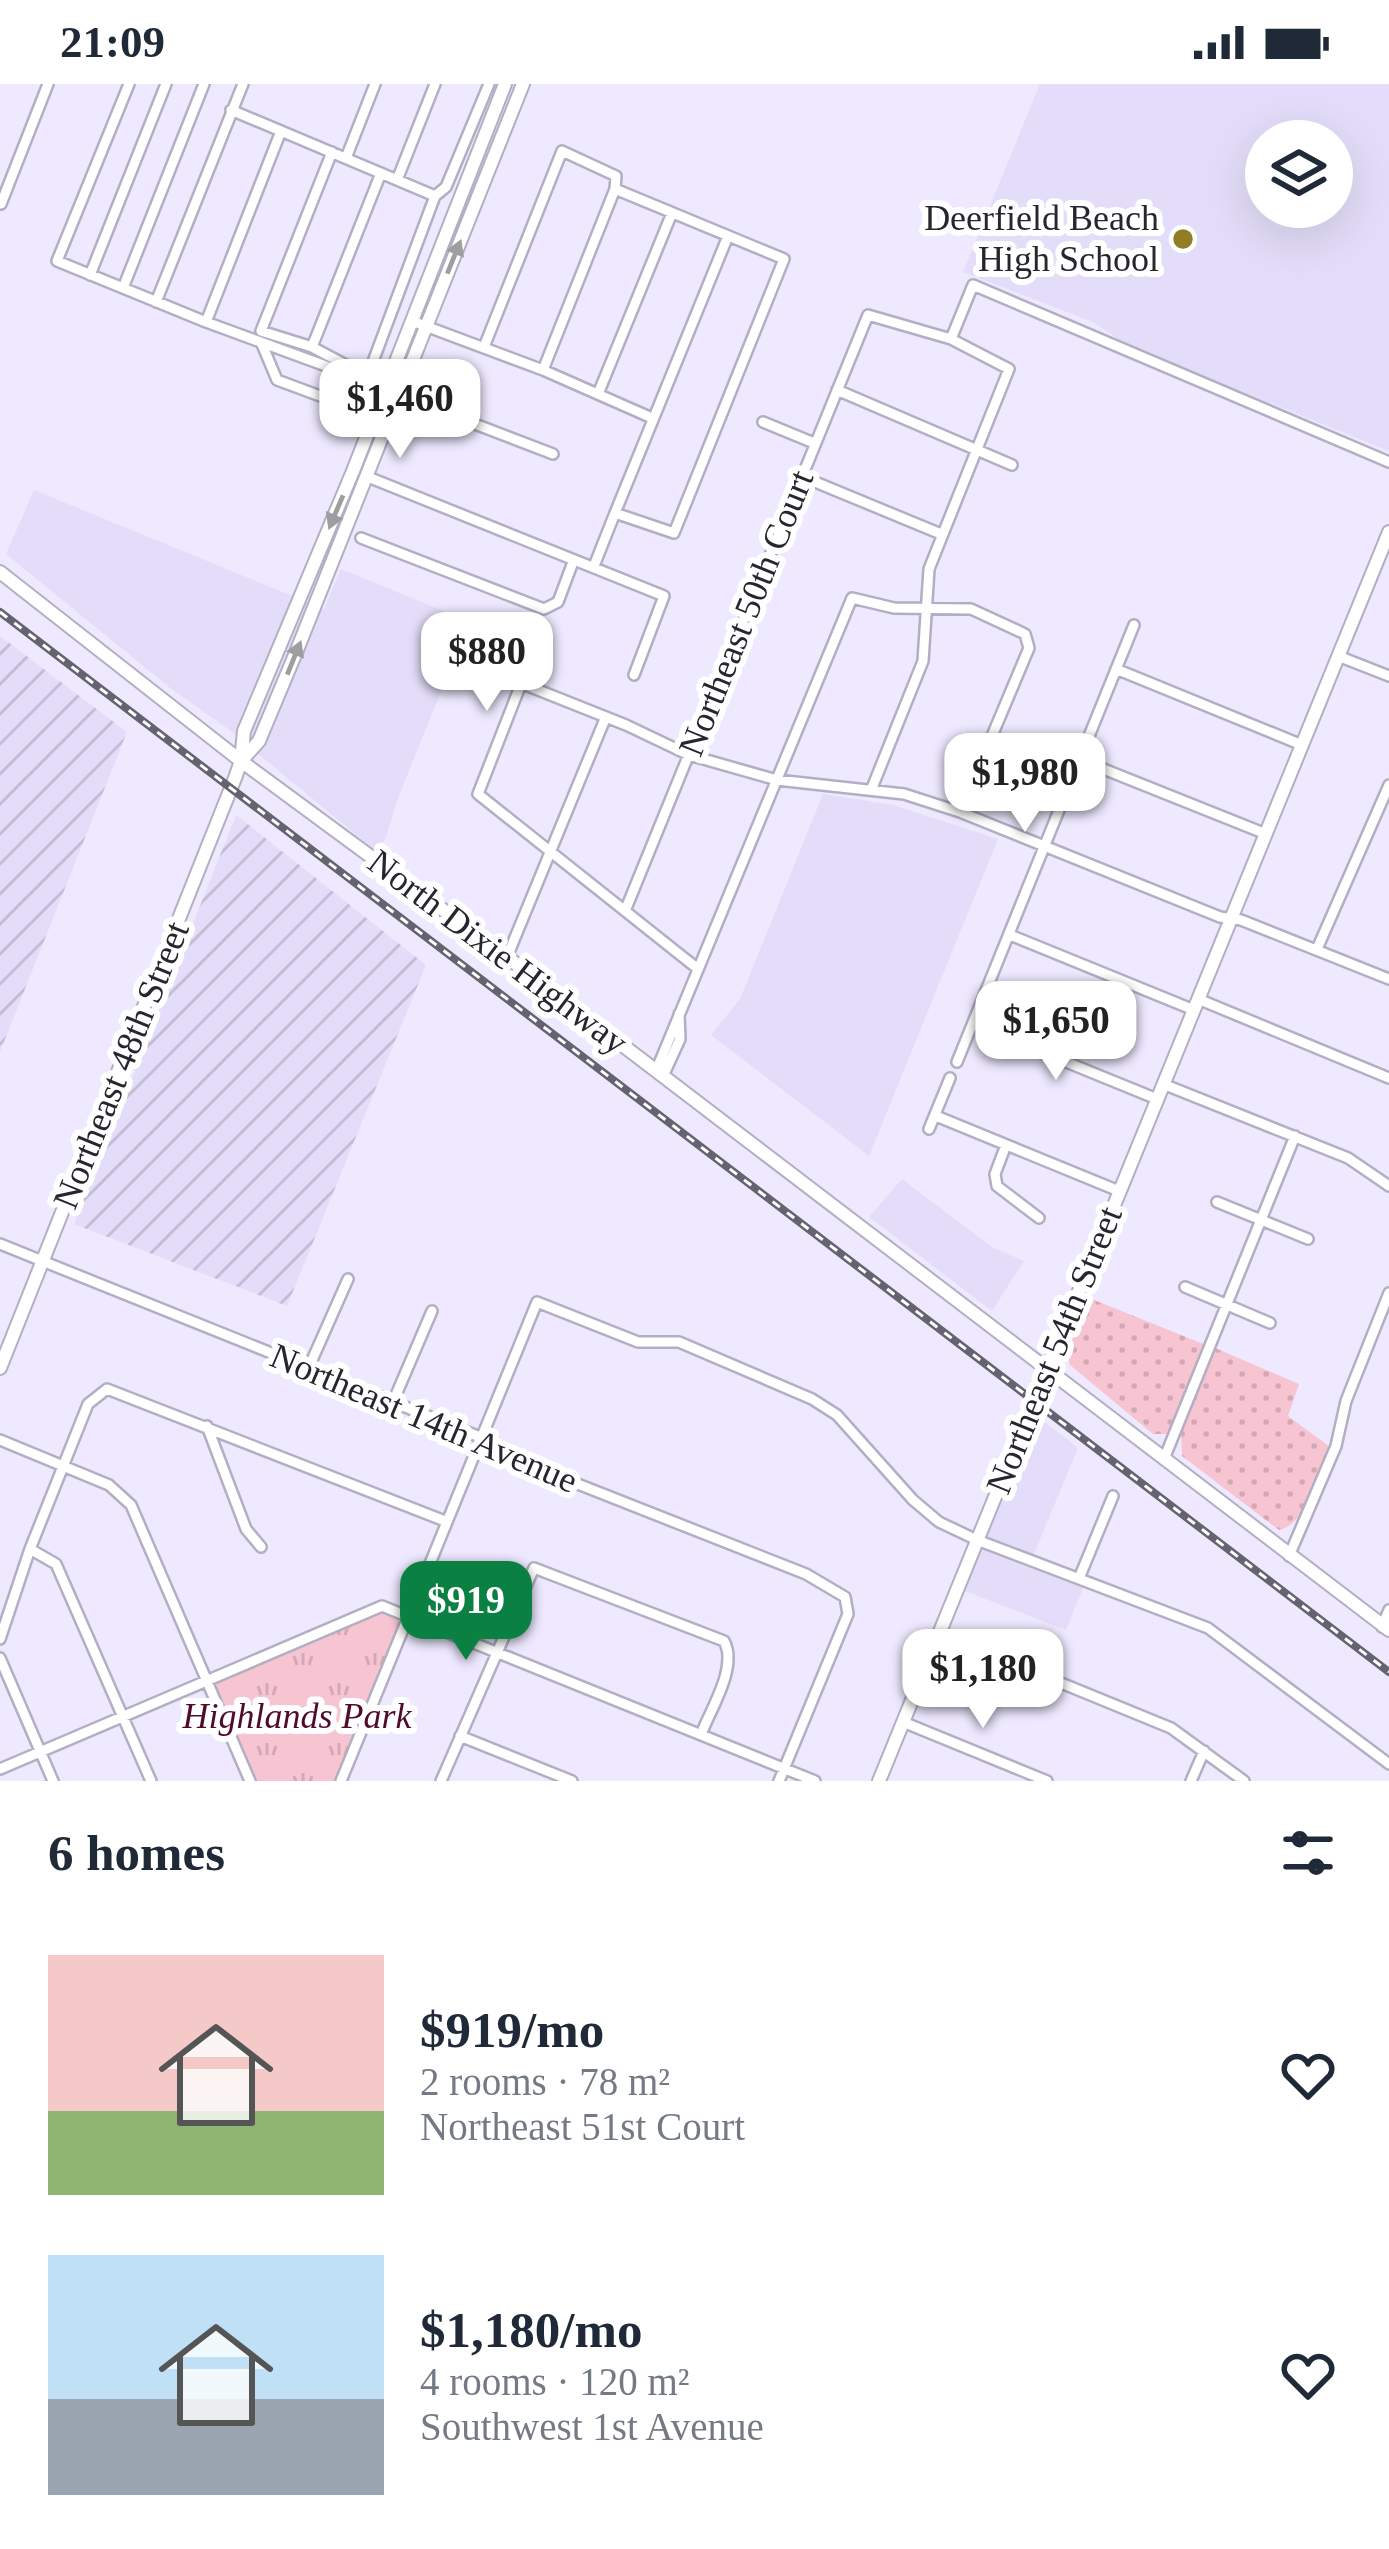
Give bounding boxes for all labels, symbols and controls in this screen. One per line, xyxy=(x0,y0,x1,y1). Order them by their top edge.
text: 21:09 xyxy=(60,17,165,67)
map controls xyxy=(1245,120,1353,228)
button: layers xyxy=(1245,120,1353,228)
place label: Deerfield Beach High School xyxy=(924,198,1159,279)
marker: Deerfield Beach High School xyxy=(1170,226,1196,252)
one-way arrow xyxy=(446,238,465,274)
pin: $1,460 xyxy=(302,359,498,461)
text: $1,460 xyxy=(346,376,454,419)
street label: Northeast 50th Court xyxy=(671,465,821,761)
one-way arrow xyxy=(326,494,345,530)
pin: $880 xyxy=(416,612,558,714)
text: $880 xyxy=(448,629,526,672)
one-way arrow xyxy=(285,639,304,675)
pin: $1,980 xyxy=(927,733,1123,835)
text: $1,980 xyxy=(971,750,1079,793)
street label: North Dixie Highway xyxy=(361,842,635,1062)
street label: Northeast 48th Street xyxy=(45,916,197,1214)
pin: $1,650 xyxy=(958,981,1154,1083)
text: $1,650 xyxy=(1002,998,1110,1041)
street label: Northeast 54th Street xyxy=(978,1201,1130,1499)
street label: Northeast 14th Avenue xyxy=(265,1335,583,1501)
pin: $919 xyxy=(395,1561,537,1663)
text: $919 xyxy=(427,1578,505,1621)
pin: $1,180 xyxy=(885,1629,1081,1731)
text: $1,180 xyxy=(929,1646,1037,1689)
park label: Highlands Park xyxy=(182,1696,413,1736)
icon: filters xyxy=(1275,1820,1341,1886)
text: 6 homes xyxy=(48,1825,225,1881)
text: $919/mo xyxy=(420,2002,604,2058)
icon: home xyxy=(144,2003,288,2147)
icon: heart xyxy=(1275,2042,1341,2108)
text: 2 rooms · 78 m² xyxy=(420,2060,670,2103)
text: Northeast 51st Court xyxy=(420,2105,745,2148)
text: $1,180/mo xyxy=(420,2302,642,2358)
icon: home xyxy=(144,2303,288,2447)
icon: heart xyxy=(1275,2342,1341,2408)
text: 4 rooms · 120 m² xyxy=(420,2360,690,2403)
text: Southwest 1st Avenue xyxy=(420,2405,764,2448)

